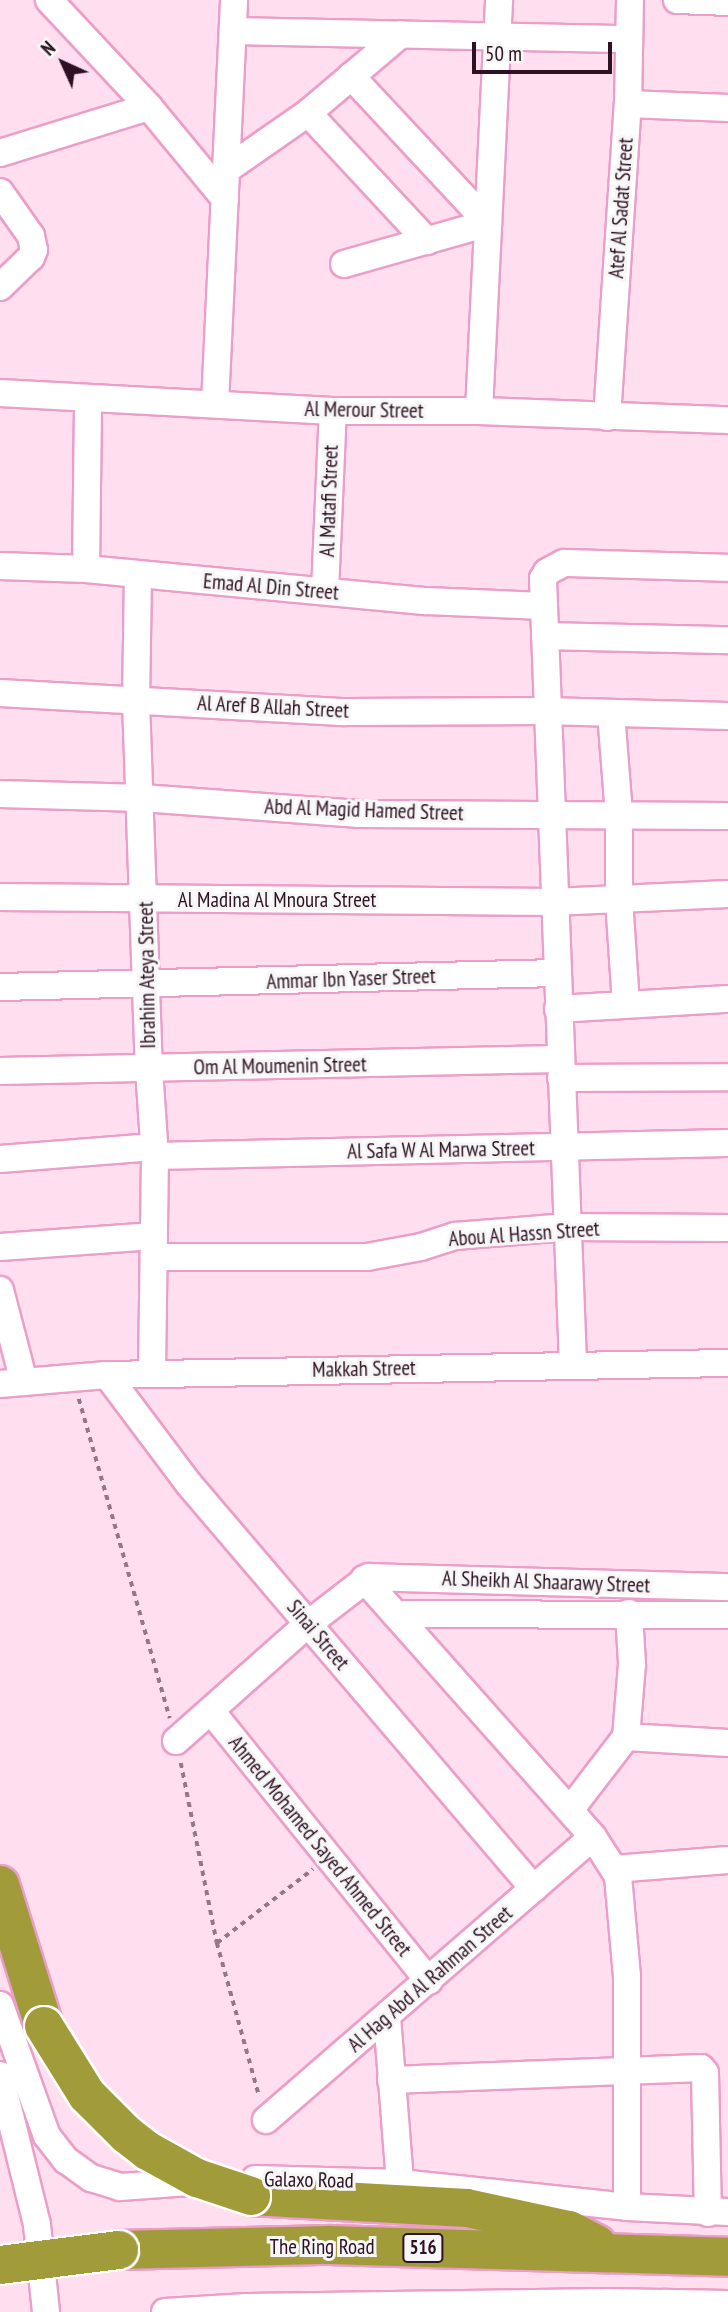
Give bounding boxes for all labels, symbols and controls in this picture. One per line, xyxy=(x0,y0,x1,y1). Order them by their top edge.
north arrow xyxy=(28,28,98,98)
scale bar xyxy=(476,28,616,72)
text: N xyxy=(36,36,60,60)
text: 50 m xyxy=(485,40,522,67)
street label: Atef Al Sadat Street xyxy=(603,136,639,280)
street label: Al Merour Street xyxy=(304,396,424,424)
street label: Al Matafi Street xyxy=(314,444,344,558)
street label: Emad Al Din Street xyxy=(202,568,340,606)
street label: Al Aref B Allah Street xyxy=(196,690,350,724)
street label: Abd Al Magid Hamed Street xyxy=(264,794,464,826)
street label: Al Madina Al Mnoura Street xyxy=(178,887,376,913)
street label: Ibrahim Ateya Street xyxy=(133,901,161,1049)
street label: Ammar Ibn Yaser Street xyxy=(266,963,436,995)
street label: Om Al Moumenin Street xyxy=(193,1052,367,1080)
street label: Al Safa W Al Marwa Street xyxy=(346,1136,536,1164)
street label: Abou Al Hassn Street xyxy=(447,1216,601,1252)
street label: Makkah Street xyxy=(312,1355,416,1383)
street label: Al Sheikh Al Shaarawy Street xyxy=(441,1566,651,1598)
street label: Sinai Street xyxy=(281,1595,355,1675)
street label: Ahmed Mohamed Sayed Ahmed Street xyxy=(223,1730,417,1962)
street label: Al Hag Abd Al Rahman Street xyxy=(342,1900,518,2058)
street label: Galaxo Road xyxy=(264,2167,354,2193)
road number: 516 xyxy=(402,2232,444,2264)
street label: The Ring Road xyxy=(270,2234,374,2260)

